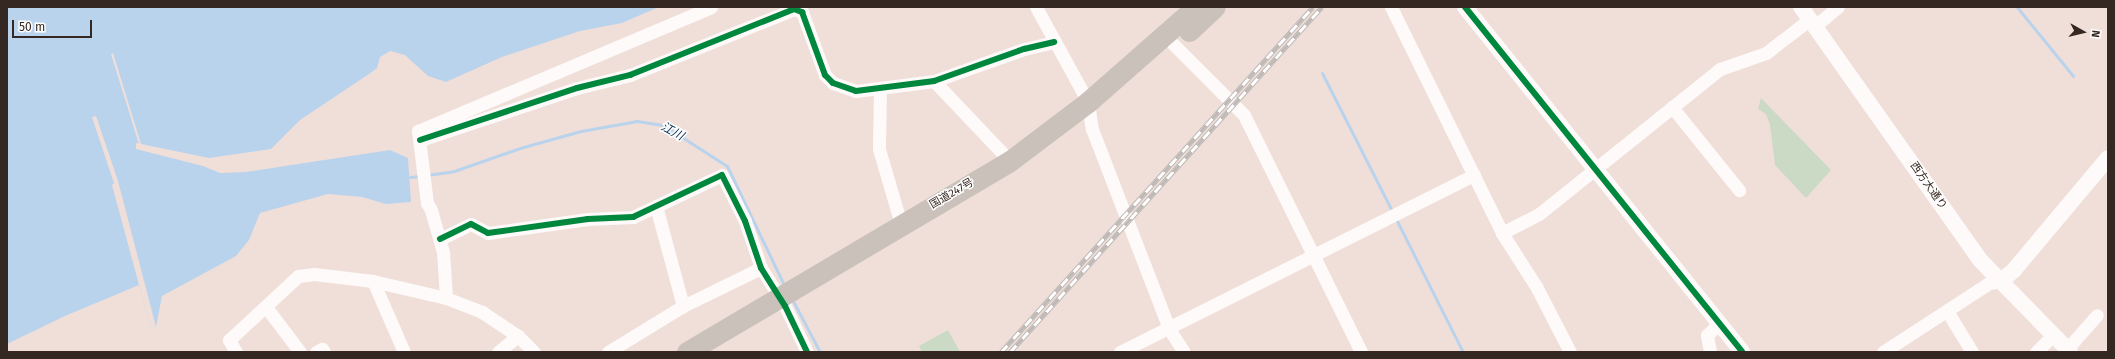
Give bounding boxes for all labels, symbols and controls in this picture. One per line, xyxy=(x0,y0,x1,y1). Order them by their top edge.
scale bar xyxy=(14,12,94,38)
north arrow xyxy=(2063,12,2103,52)
text: 50 m xyxy=(19,20,45,34)
text: N xyxy=(2088,29,2102,38)
water label: 江川 xyxy=(658,120,686,144)
street label: 西方大通り xyxy=(1907,160,1949,212)
street label: 国道247号 xyxy=(928,176,976,212)

